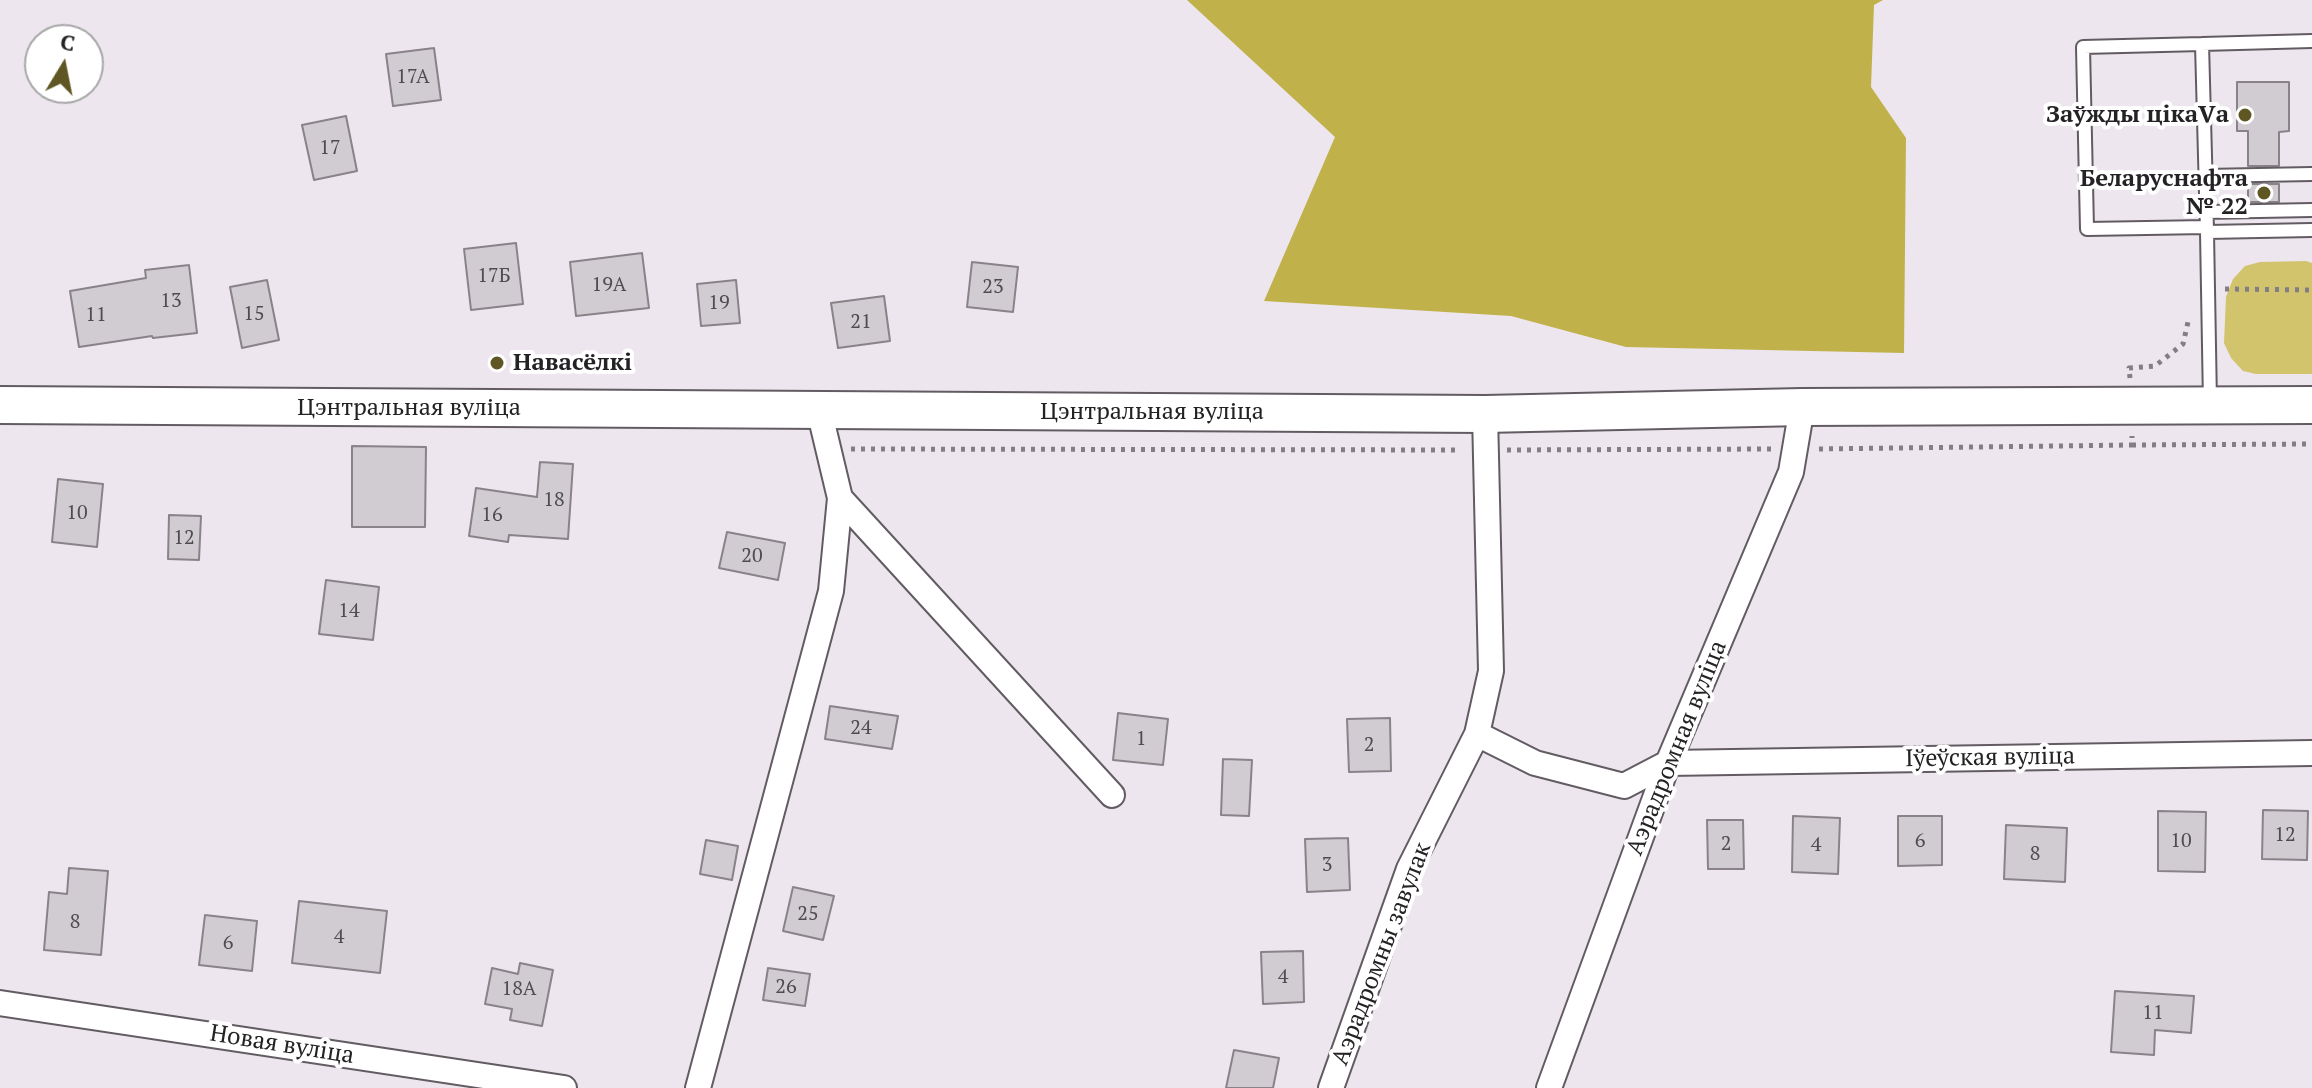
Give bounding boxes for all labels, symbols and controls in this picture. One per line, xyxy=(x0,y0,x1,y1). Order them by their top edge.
north arrow xyxy=(24,24,104,104)
text: С xyxy=(58,26,77,57)
house number: 17А xyxy=(396,65,430,89)
place label: Заўжды цікаVа xyxy=(2046,101,2229,129)
marker: Заўжды цікаVа xyxy=(2236,106,2254,124)
house number: 17 xyxy=(319,136,341,160)
place label: Беларуснафта № 22 xyxy=(2080,165,2248,221)
marker: Беларуснафта № 22 xyxy=(2255,184,2273,202)
house number: 17Б xyxy=(477,264,511,288)
house number: 19А xyxy=(592,273,626,297)
house number: 23 xyxy=(982,275,1004,299)
house number: 13 xyxy=(160,289,182,313)
house number: 19 xyxy=(708,291,730,315)
house number: 15 xyxy=(243,302,265,326)
house number: 11 xyxy=(85,303,107,327)
house number: 21 xyxy=(850,310,872,334)
place label: Навасёлкі xyxy=(513,349,632,377)
marker: Навасёлкі xyxy=(488,354,506,372)
street label: Цэнтральная вуліца xyxy=(297,394,521,422)
street label: Цэнтральная вуліца xyxy=(1040,398,1264,426)
house number: 18 xyxy=(543,488,565,512)
house number: 10 xyxy=(66,501,88,525)
house number: 16 xyxy=(481,503,503,527)
house number: 12 xyxy=(173,526,195,550)
house number: 20 xyxy=(741,544,763,568)
house number: 14 xyxy=(338,599,360,623)
street label: Аэрадромная вуліца xyxy=(1621,637,1733,859)
house number: 24 xyxy=(850,716,872,740)
house number: 1 xyxy=(1136,727,1146,751)
house number: 2 xyxy=(1364,733,1374,757)
street label: Іўеўская вуліца xyxy=(1905,742,2075,774)
house number: 12 xyxy=(2274,823,2296,847)
house number: 6 xyxy=(1915,829,1925,853)
house number: 10 xyxy=(2170,829,2192,853)
house number: 2 xyxy=(1721,832,1731,856)
house number: 4 xyxy=(1811,833,1821,857)
street label: Аэрадромны завулак xyxy=(1326,838,1438,1070)
house number: 8 xyxy=(2030,842,2040,866)
house number: 3 xyxy=(1322,853,1332,877)
house number: 25 xyxy=(797,902,819,926)
house number: 8 xyxy=(70,910,80,934)
house number: 4 xyxy=(334,925,344,949)
house number: 6 xyxy=(223,931,233,955)
house number: 4 xyxy=(1278,965,1288,989)
house number: 26 xyxy=(775,975,797,999)
house number: 18А xyxy=(502,977,536,1001)
house number: 11 xyxy=(2142,1001,2164,1025)
street label: Новая вуліца xyxy=(208,1019,356,1071)

